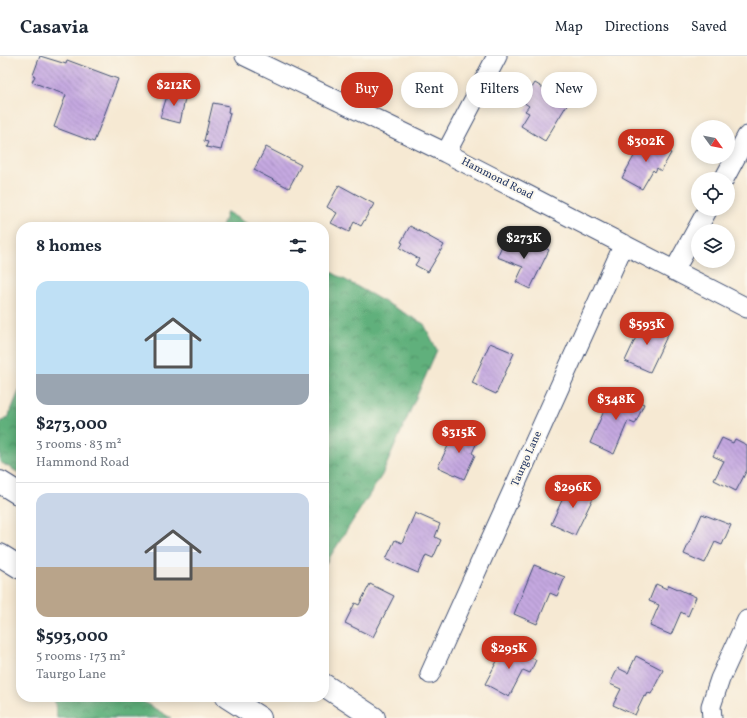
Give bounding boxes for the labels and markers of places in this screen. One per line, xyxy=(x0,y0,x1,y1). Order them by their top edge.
pin: $212K xyxy=(146,73,202,107)
pin: $302K xyxy=(618,129,674,163)
pin: $273K xyxy=(496,226,552,260)
pin: $593K xyxy=(619,312,675,346)
pin: $348K xyxy=(588,387,644,421)
pin: $315K xyxy=(431,420,487,454)
pin: $296K xyxy=(545,475,601,509)
pin: $295K xyxy=(481,636,537,670)

